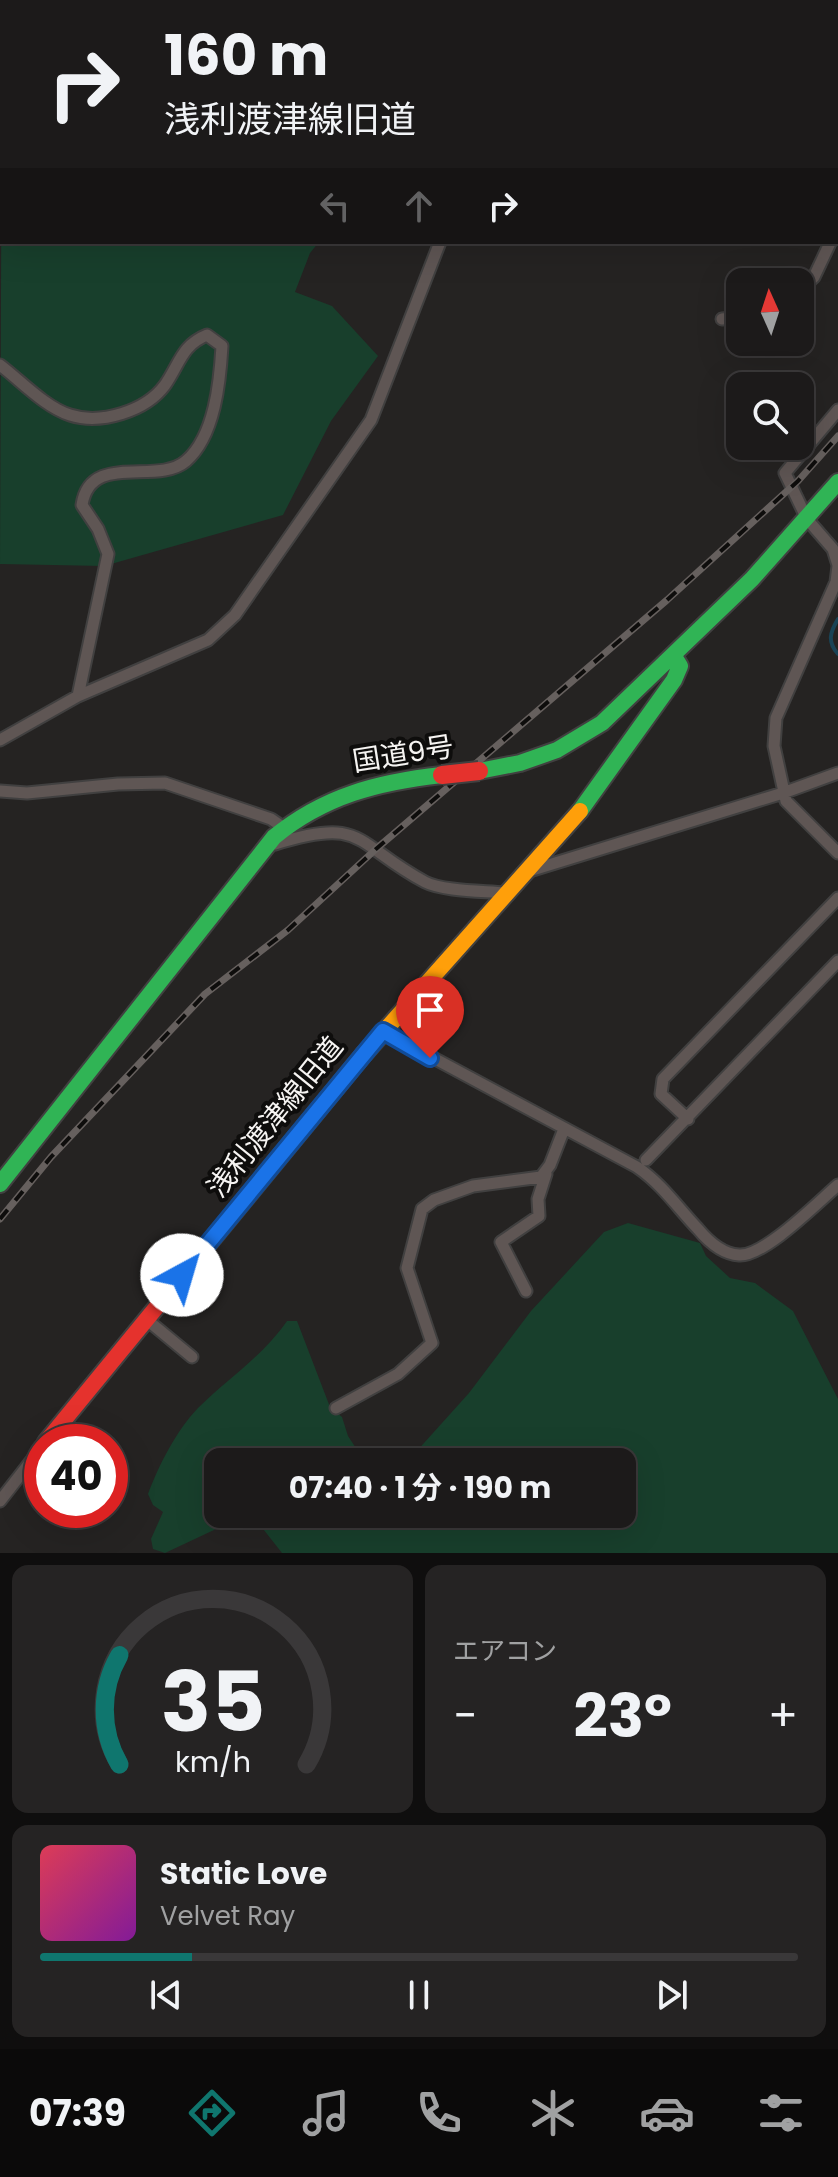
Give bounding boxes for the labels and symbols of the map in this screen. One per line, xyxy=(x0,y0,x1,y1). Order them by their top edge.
north arrow xyxy=(726,268,814,356)
street label: 国道9号 xyxy=(350,727,456,781)
pin xyxy=(396,976,464,1058)
street label: 浅利渡津線旧道 xyxy=(198,1029,352,1205)
position arrow xyxy=(140,1233,224,1317)
speed limit sign: 40 xyxy=(24,1424,128,1528)

